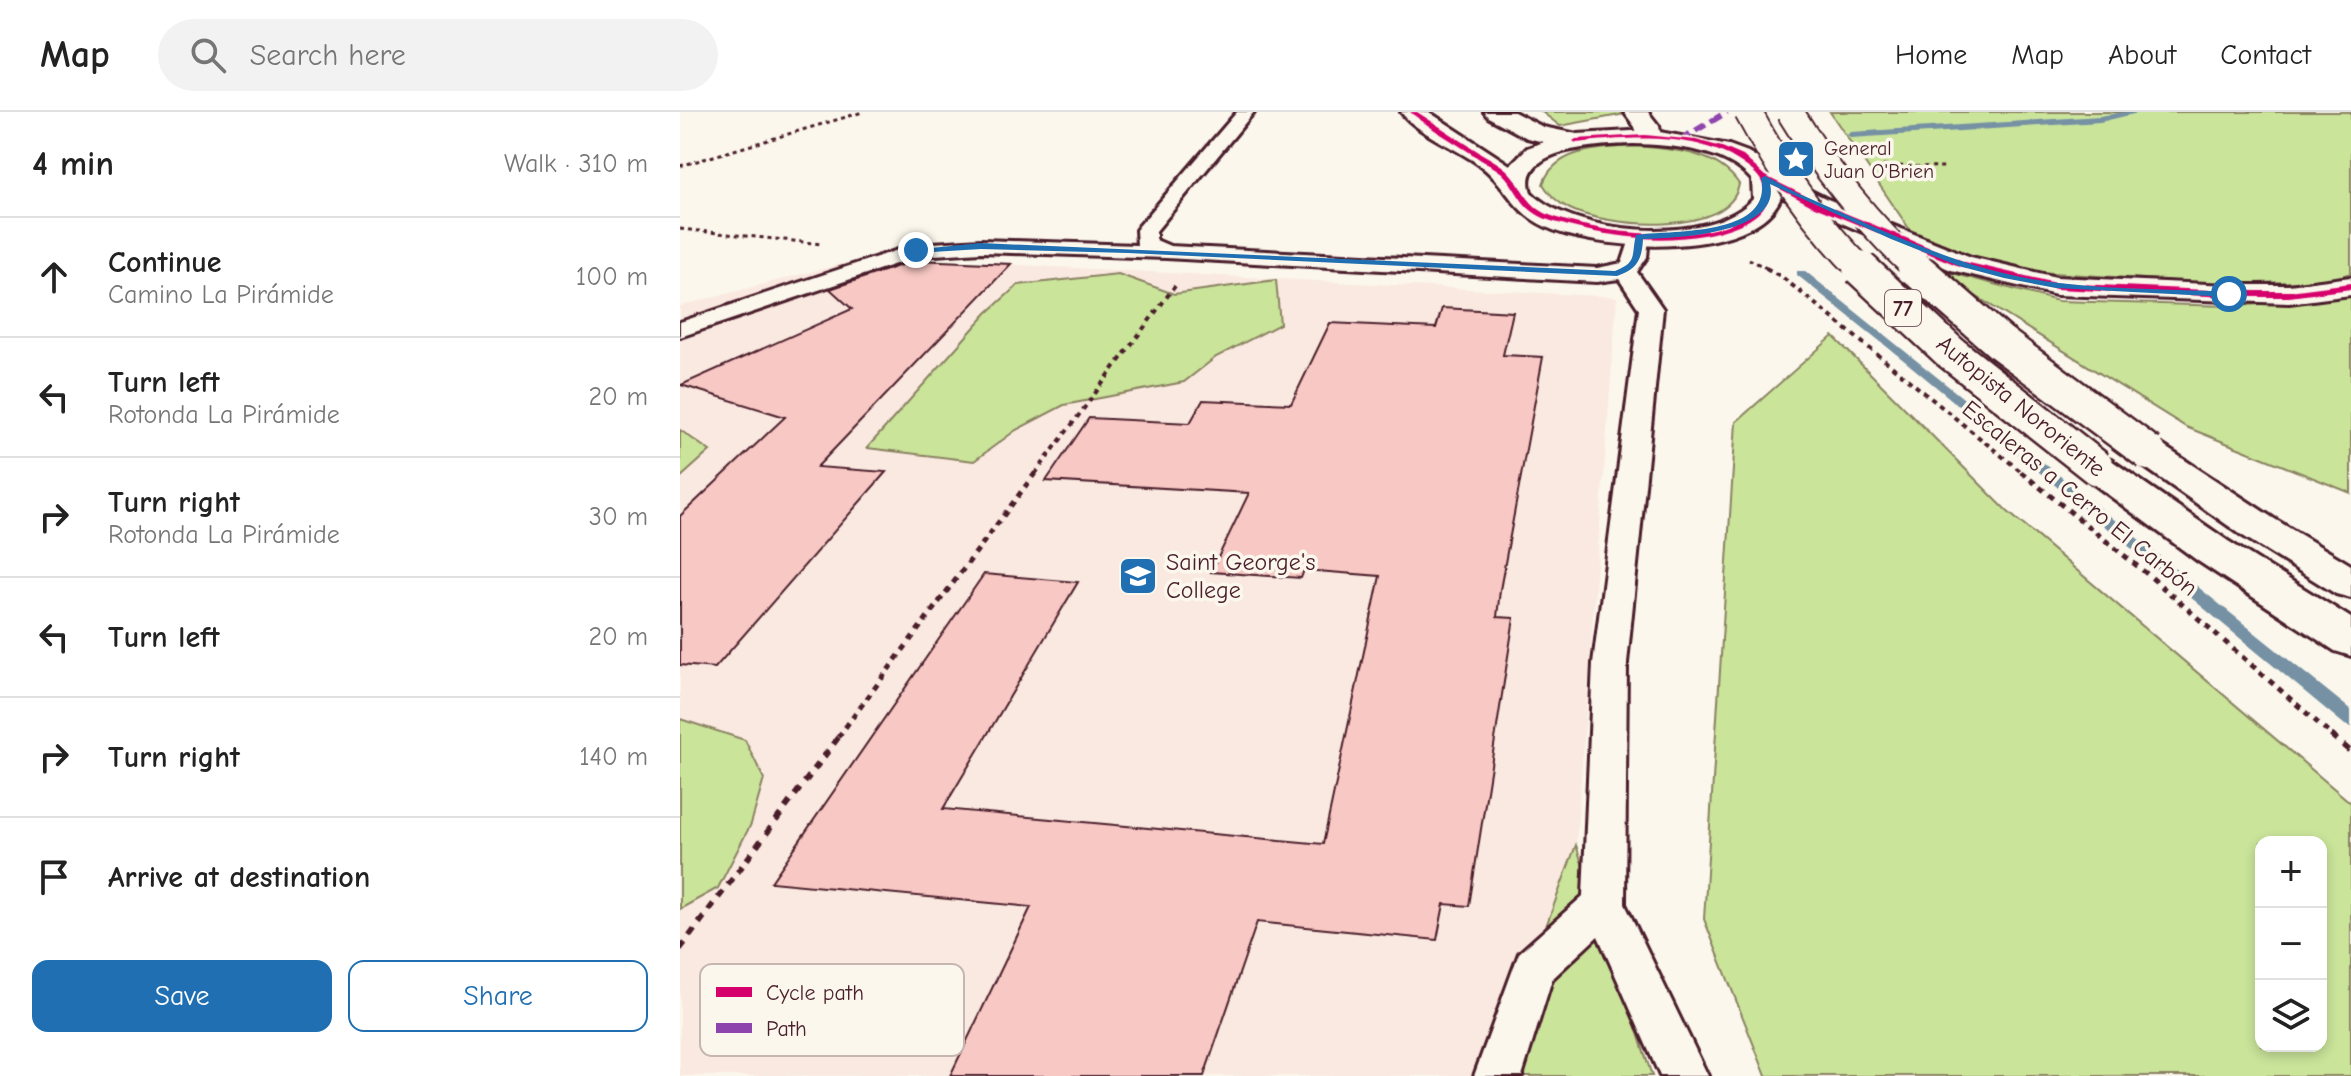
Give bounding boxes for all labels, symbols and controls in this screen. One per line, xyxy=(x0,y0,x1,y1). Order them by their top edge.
search box xyxy=(158,19,718,91)
text: Map xyxy=(40,33,110,77)
icon: search xyxy=(186,33,230,77)
text: Search here xyxy=(250,38,406,73)
text: Home xyxy=(1895,39,1967,71)
text: Map xyxy=(2011,39,2064,71)
text: About xyxy=(2108,39,2176,71)
text: Contact xyxy=(2220,39,2311,71)
place label: General Juan O'Brien xyxy=(1824,137,1934,183)
place icon: General Juan O'Brien xyxy=(1775,138,1817,180)
text: 4 min xyxy=(32,144,114,184)
text: Walk · 310 m xyxy=(504,149,648,179)
route end xyxy=(898,232,934,268)
text: Continue xyxy=(108,245,222,280)
icon: ahead xyxy=(32,255,76,299)
text: 100 m xyxy=(576,262,648,292)
route start xyxy=(2211,276,2247,312)
text: Camino La Pirámide xyxy=(108,280,334,310)
road number: 77 xyxy=(1885,290,1921,326)
street label: Autopista Nororiente xyxy=(1931,329,2111,483)
text: Turn left xyxy=(108,365,220,400)
icon: left xyxy=(32,375,76,419)
text: 20 m xyxy=(588,382,648,412)
street label: Escaleras a Cerro El Carbón xyxy=(1957,394,2203,602)
text: Rotonda La Pirámide xyxy=(108,400,340,430)
text: Turn right xyxy=(108,485,240,520)
icon: right xyxy=(32,495,76,539)
text: 30 m xyxy=(589,502,648,532)
text: Rotonda La Pirámide xyxy=(108,520,340,550)
place label: Saint George's College xyxy=(1166,548,1315,604)
school or university icon: Saint George's College xyxy=(1117,555,1159,597)
icon: left xyxy=(32,615,76,659)
text: Turn left xyxy=(108,620,220,655)
text: 20 m xyxy=(588,622,648,652)
icon: right xyxy=(32,735,76,779)
text: Turn right xyxy=(108,740,240,775)
text: 140 m xyxy=(579,742,648,772)
map controls xyxy=(2255,836,2327,1052)
button: + xyxy=(2255,836,2327,908)
icon: arrive xyxy=(32,855,76,899)
text: Arrive at destination xyxy=(108,860,370,895)
button: − xyxy=(2255,908,2327,980)
button: Save xyxy=(32,960,332,1032)
button: Share xyxy=(348,960,648,1032)
legend xyxy=(700,964,964,1056)
text: Cycle path xyxy=(766,980,864,1006)
button: layers xyxy=(2255,980,2327,1052)
text: Path xyxy=(766,1016,807,1042)

